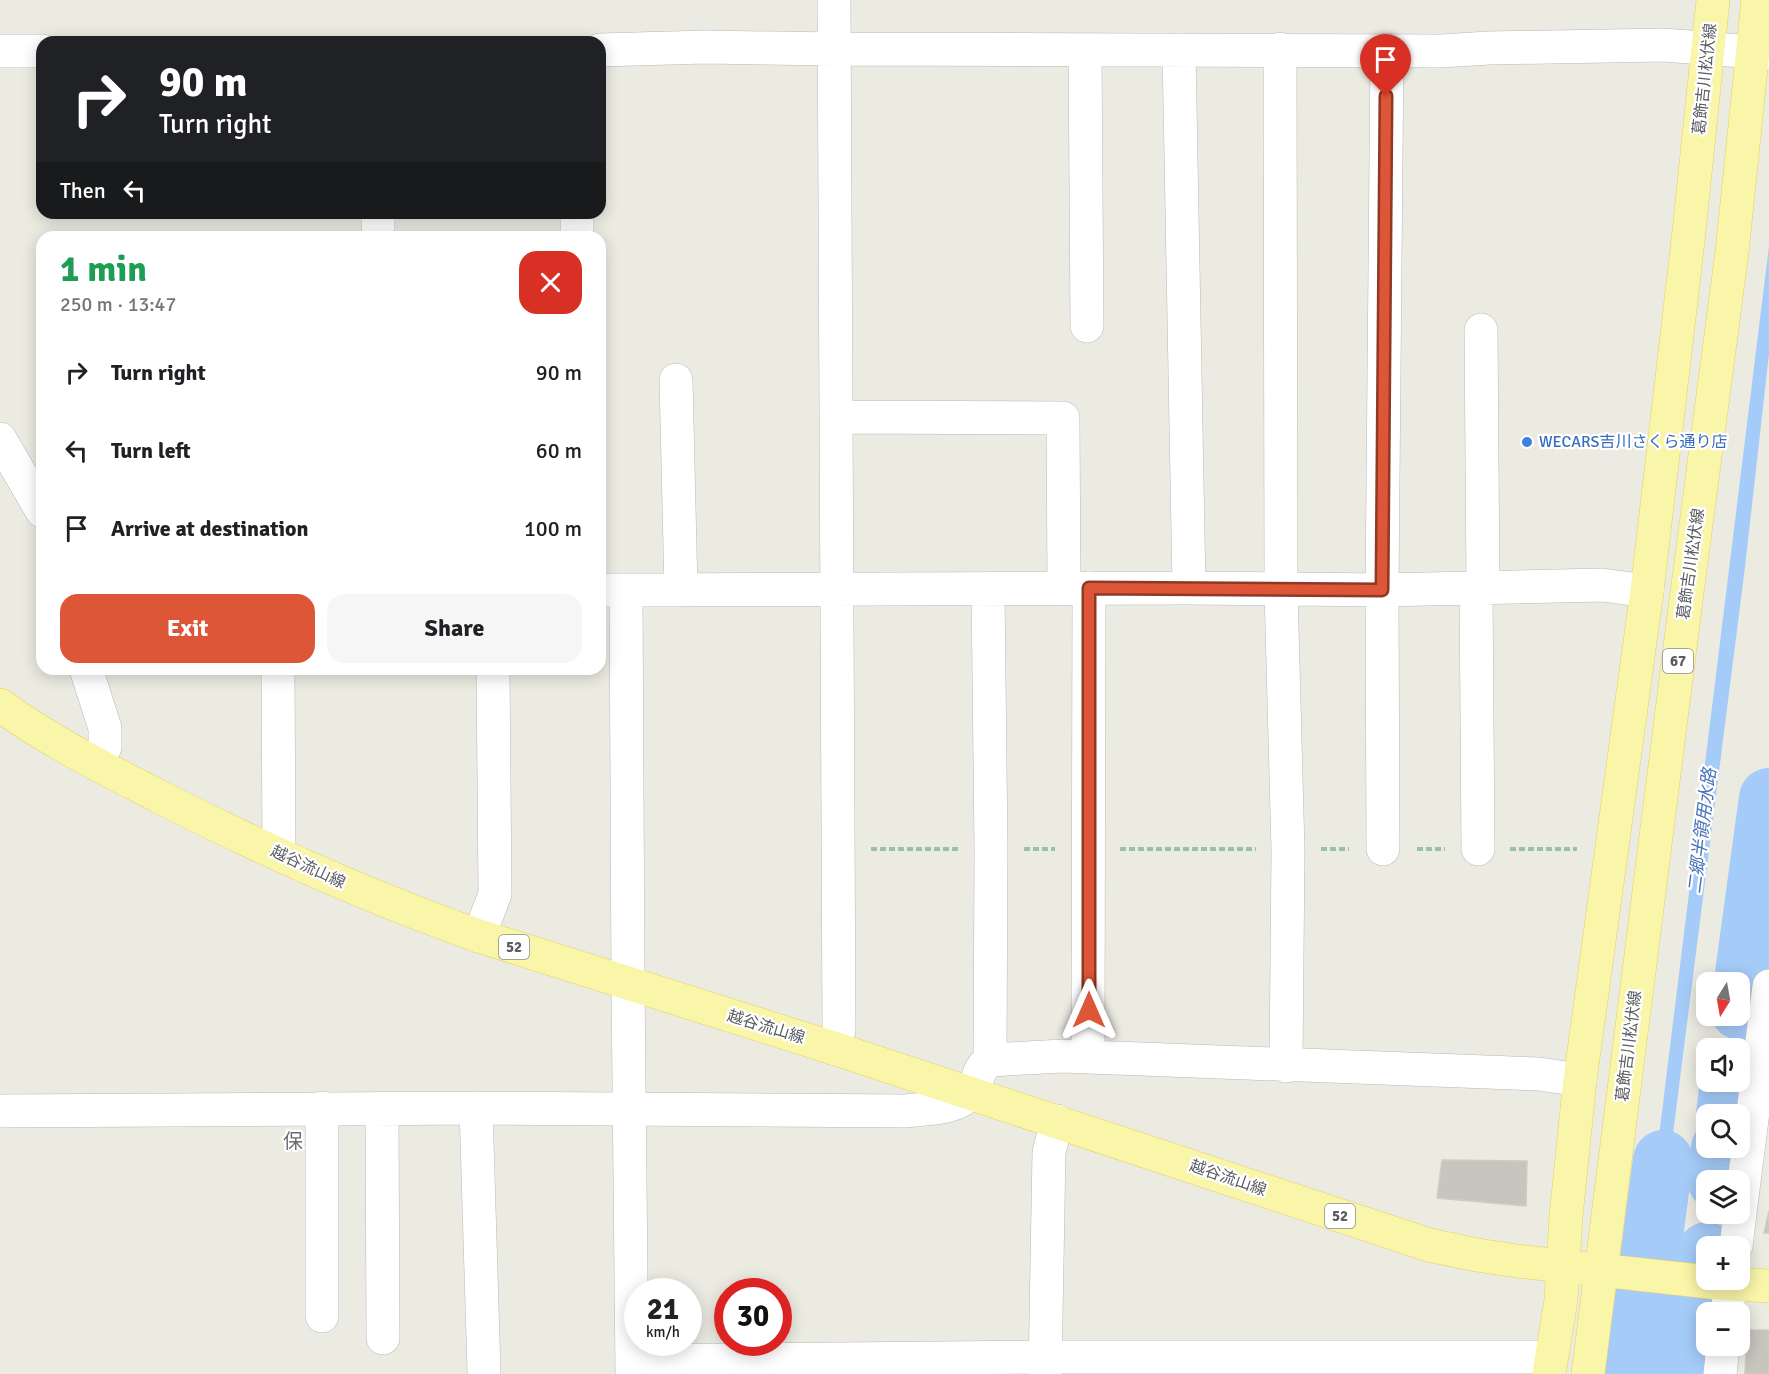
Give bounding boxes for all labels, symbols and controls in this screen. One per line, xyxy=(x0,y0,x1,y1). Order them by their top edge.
street label: 葛飾吉川松伏線 xyxy=(1689,22,1721,136)
pin xyxy=(1360,34,1411,96)
icon: arrive xyxy=(1369,43,1402,76)
text: 90 m xyxy=(159,57,248,108)
icon: right xyxy=(60,60,138,138)
text: Turn right xyxy=(159,108,272,141)
icon: left xyxy=(118,174,151,207)
text: Then xyxy=(60,177,106,204)
text: 1 min xyxy=(60,247,147,292)
button: close xyxy=(519,251,582,314)
text: 250 m · 13:47 xyxy=(60,292,176,317)
icon: right xyxy=(60,356,93,389)
text: Turn right xyxy=(111,359,206,386)
text: 90 m xyxy=(536,359,582,386)
place label: WECARS吉川さくら通り店 xyxy=(1539,432,1727,452)
icon: left xyxy=(60,434,93,467)
marker: WECARS吉川さくら通り店 xyxy=(1520,435,1534,449)
text: Turn left xyxy=(111,437,191,464)
text: 60 m xyxy=(536,437,582,464)
street label: 葛飾吉川松伏線 xyxy=(1673,507,1709,621)
icon: arrive xyxy=(60,512,93,545)
text: Arrive at destination xyxy=(111,515,308,542)
text: 100 m xyxy=(524,515,582,542)
button: Exit xyxy=(60,594,315,663)
button: Share xyxy=(327,594,582,663)
road number: 67 xyxy=(1663,649,1693,673)
water label: 二郷半領用水路 xyxy=(1683,765,1721,895)
street label: 越谷流山線 xyxy=(268,841,348,893)
road number: 52 xyxy=(499,935,529,959)
north arrow xyxy=(1696,972,1750,1026)
map controls xyxy=(1696,972,1750,1356)
position arrow xyxy=(1057,978,1121,1042)
street label: 葛飾吉川松伏線 xyxy=(1612,989,1646,1103)
street label: 越谷流山線 xyxy=(725,1006,807,1048)
button: sound xyxy=(1696,1038,1750,1092)
button: search xyxy=(1696,1104,1750,1158)
district label: 保 xyxy=(283,1129,303,1154)
street label: 越谷流山線 xyxy=(1187,1156,1269,1200)
button: layers xyxy=(1696,1170,1750,1224)
road number: 52 xyxy=(1325,1204,1355,1228)
button: + xyxy=(1696,1236,1750,1290)
speed limit sign: 30 xyxy=(714,1278,792,1356)
text: 21 xyxy=(647,1291,679,1328)
button: − xyxy=(1696,1302,1750,1356)
text: km/h xyxy=(646,1323,680,1341)

